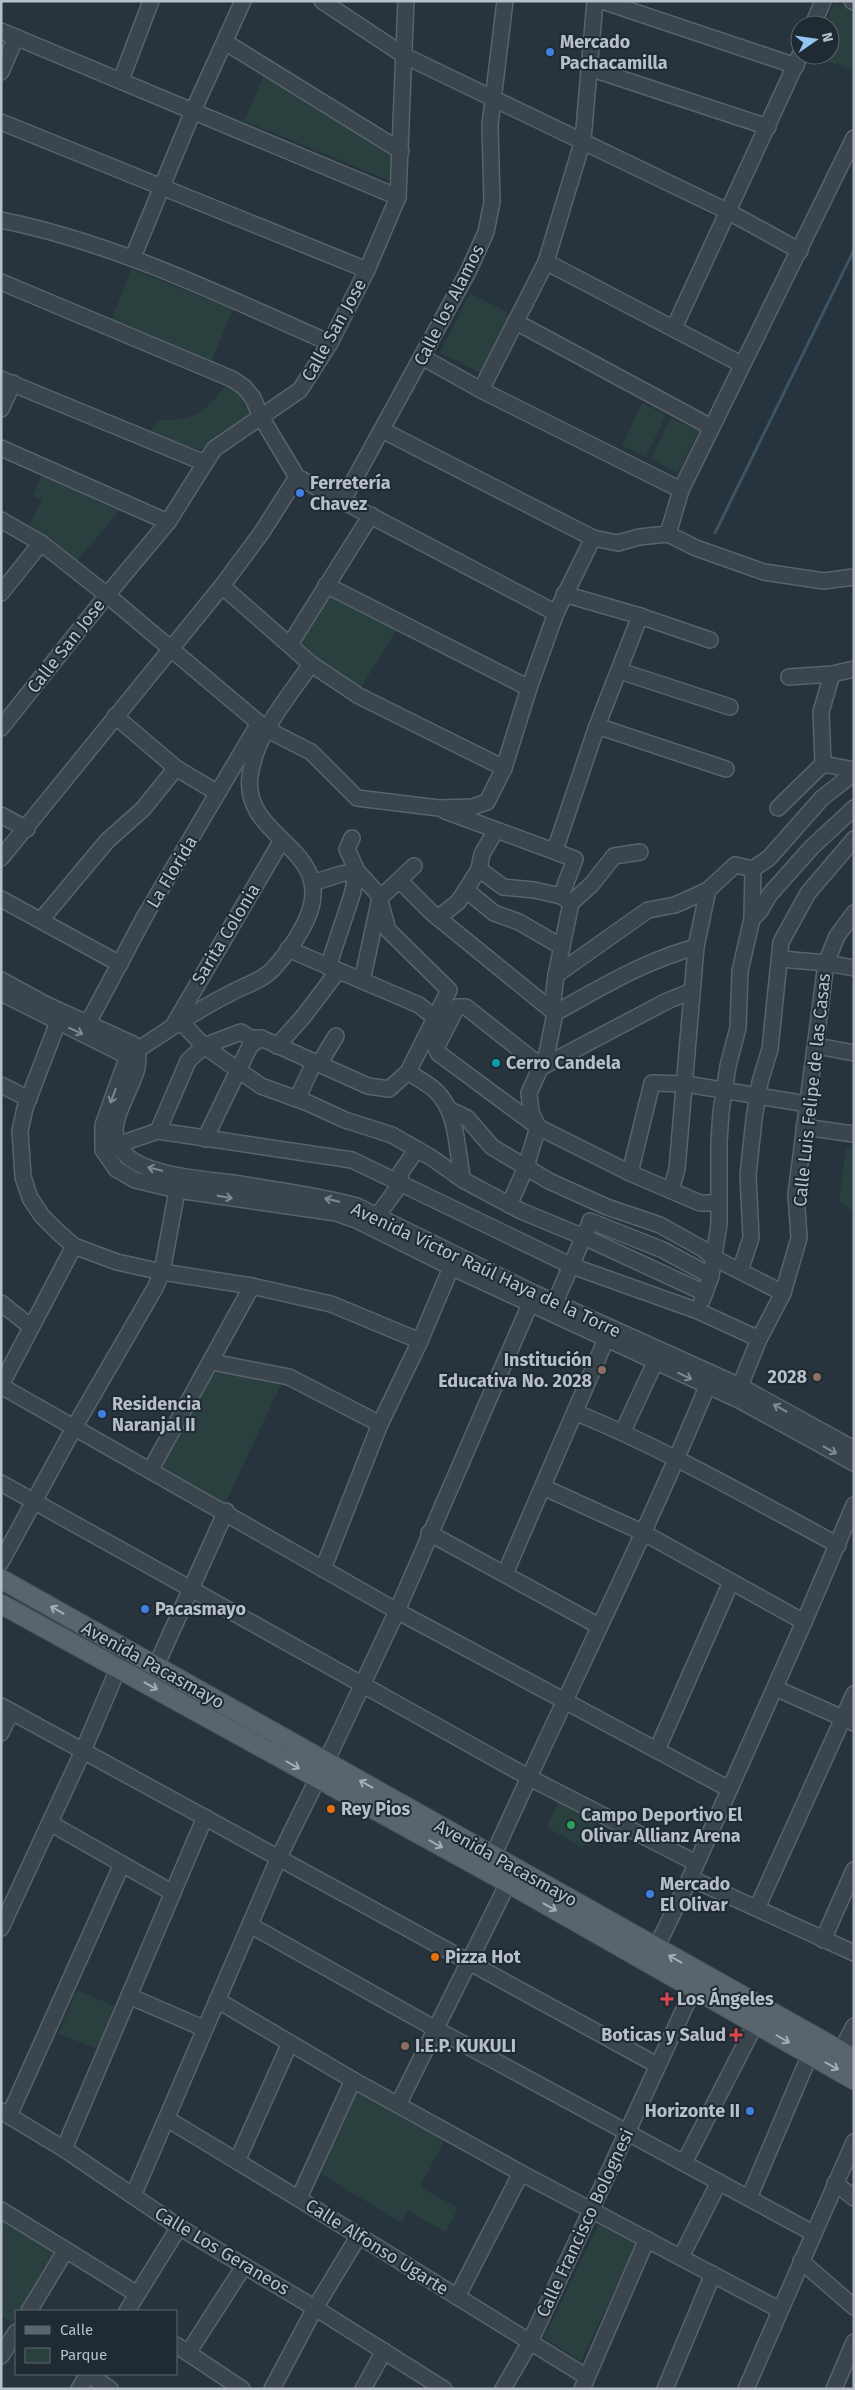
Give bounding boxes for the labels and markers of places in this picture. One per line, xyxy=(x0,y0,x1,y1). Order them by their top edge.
place label: Mercado Pachacamilla xyxy=(560,31,668,74)
marker: Mercado Pachacamilla xyxy=(544,46,556,58)
place label: Ferretería Chavez xyxy=(310,472,391,515)
marker: Ferretería Chavez xyxy=(294,487,306,499)
place label: Cerro Candela xyxy=(506,1052,621,1074)
marker: Cerro Candela xyxy=(490,1057,502,1069)
place label: Institución Educativa No. 2028 xyxy=(438,1349,592,1392)
marker: Institución Educativa No. 2028 xyxy=(596,1364,608,1376)
place label: 2028 xyxy=(768,1366,807,1388)
marker: 2028 xyxy=(811,1371,823,1383)
place label: Residencia Naranjal II xyxy=(112,1393,201,1436)
marker: Residencia Naranjal II xyxy=(96,1408,108,1420)
place label: Pacasmayo xyxy=(155,1598,246,1620)
marker: Pacasmayo xyxy=(139,1603,151,1615)
place label: Rey Pios xyxy=(341,1798,411,1820)
marker: Rey Pios xyxy=(325,1803,337,1815)
place label: Campo Deportivo El Olivar Allianz Arena xyxy=(581,1804,743,1847)
marker: Campo Deportivo El Olivar Allianz Arena xyxy=(565,1819,577,1831)
place label: Mercado El Olivar xyxy=(660,1873,730,1916)
marker: Mercado El Olivar xyxy=(644,1888,656,1900)
place label: Pizza Hot xyxy=(445,1946,522,1968)
marker: Pizza Hot xyxy=(429,1951,441,1963)
place label: Los Ángeles xyxy=(677,1987,774,2010)
marker: Los Ángeles xyxy=(661,1993,673,2005)
place label: Boticas y Salud xyxy=(601,2024,726,2046)
marker: Boticas y Salud xyxy=(730,2029,742,2041)
place label: I.E.P. KUKULI xyxy=(415,2035,516,2057)
marker: I.E.P. KUKULI xyxy=(399,2040,411,2052)
place label: Horizonte II xyxy=(645,2100,740,2122)
marker: Horizonte II xyxy=(744,2105,756,2117)

